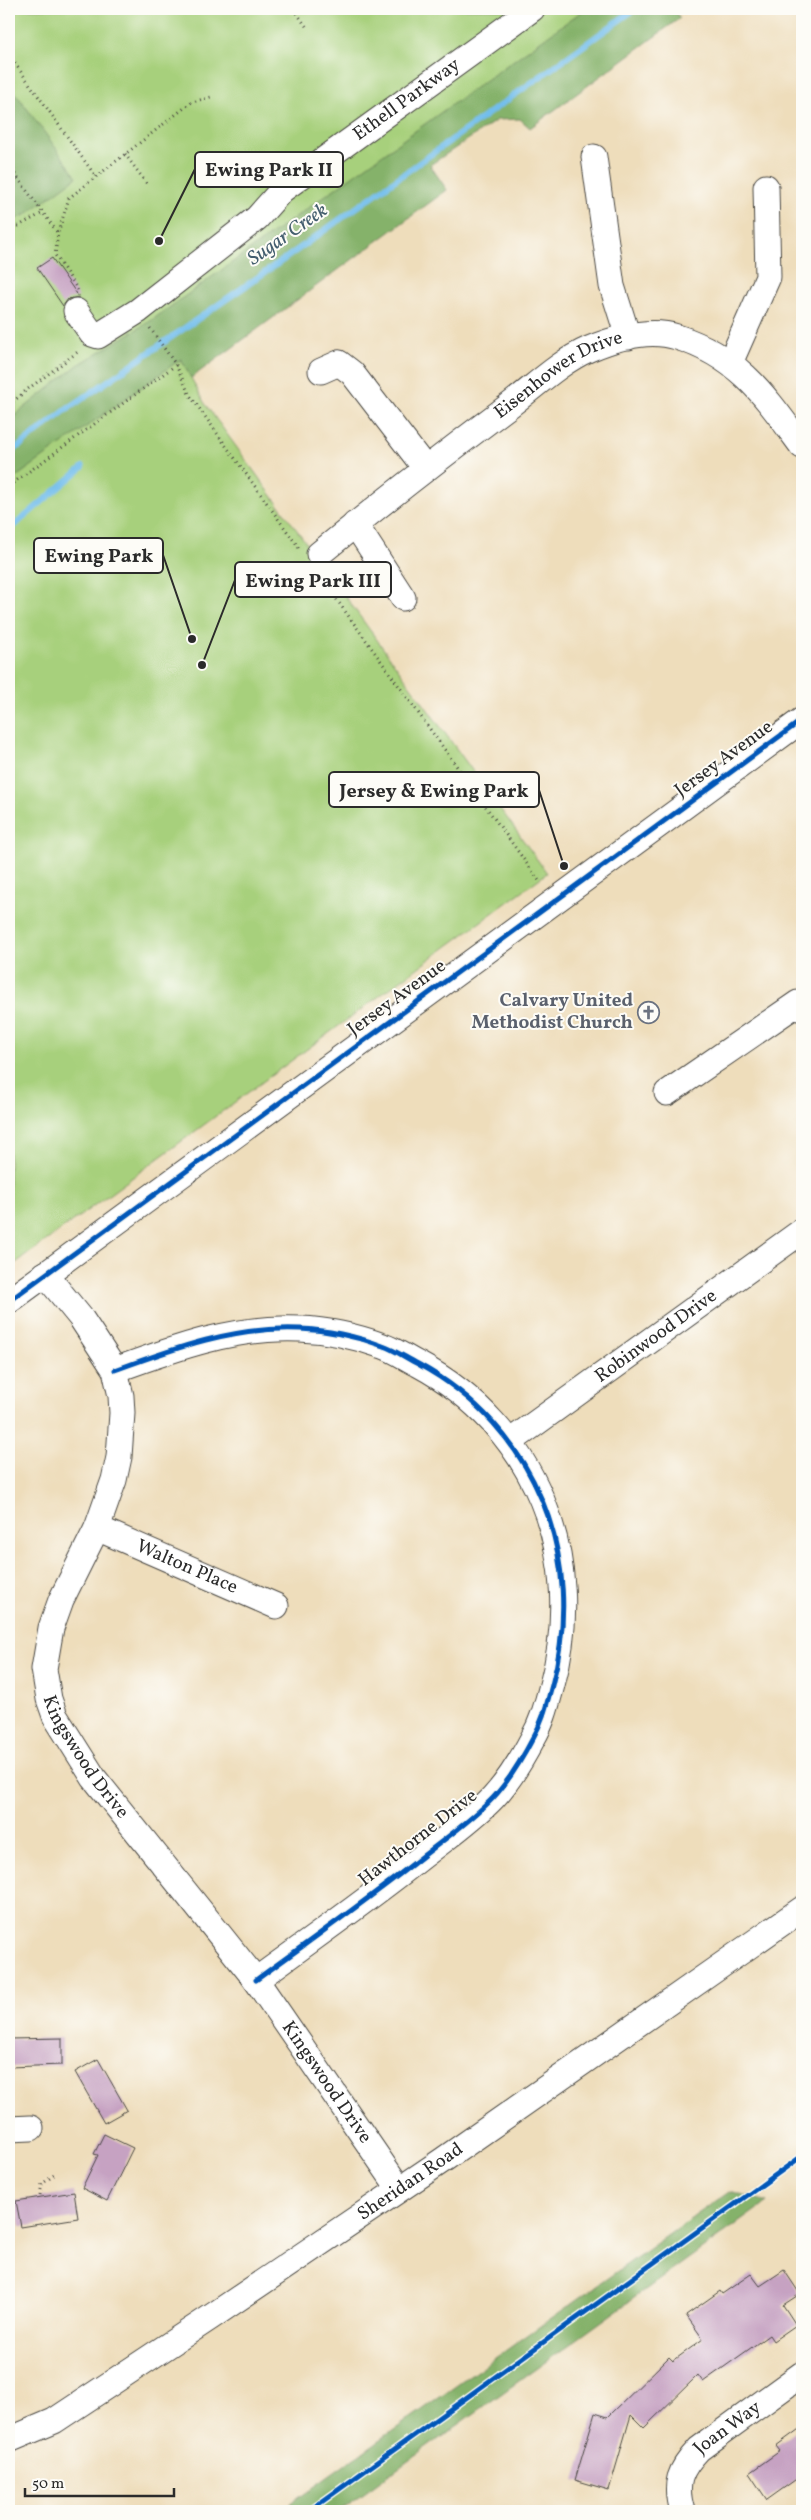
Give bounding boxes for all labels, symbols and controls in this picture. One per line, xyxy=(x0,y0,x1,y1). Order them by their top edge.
street label: Ethell Parkway xyxy=(348,52,465,147)
callout: Ewing Park II xyxy=(195,152,343,187)
text: Ewing Park II xyxy=(205,157,333,185)
water label: Sugar Creek xyxy=(242,197,334,273)
street label: Eisenhower Drive xyxy=(489,325,626,425)
callout: Ewing Park xyxy=(34,538,163,573)
text: Ewing Park xyxy=(45,543,153,571)
callout: Ewing Park III xyxy=(235,562,391,597)
text: Ewing Park III xyxy=(245,568,381,596)
street label: Jersey Avenue xyxy=(670,714,778,804)
callout: Jersey & Ewing Park xyxy=(329,772,539,807)
text: Jersey & Ewing Park xyxy=(338,778,529,806)
street label: Jersey Avenue xyxy=(343,953,451,1043)
place label: Calvary United Methodist Church xyxy=(471,988,633,1036)
church icon: Calvary United Methodist Church xyxy=(637,1000,661,1024)
street label: Robinwood Drive xyxy=(590,1283,723,1389)
street label: Walton Place xyxy=(132,1534,242,1601)
street label: Kingswood Drive xyxy=(36,1692,135,1824)
street label: Hawthorne Drive xyxy=(353,1783,483,1893)
street label: Kingswood Drive xyxy=(275,2016,378,2149)
street label: Sheridan Road xyxy=(352,2137,469,2227)
street label: Joan Way xyxy=(687,2395,767,2460)
scale bar xyxy=(25,2465,174,2497)
text: 50 m xyxy=(32,2474,64,2495)

